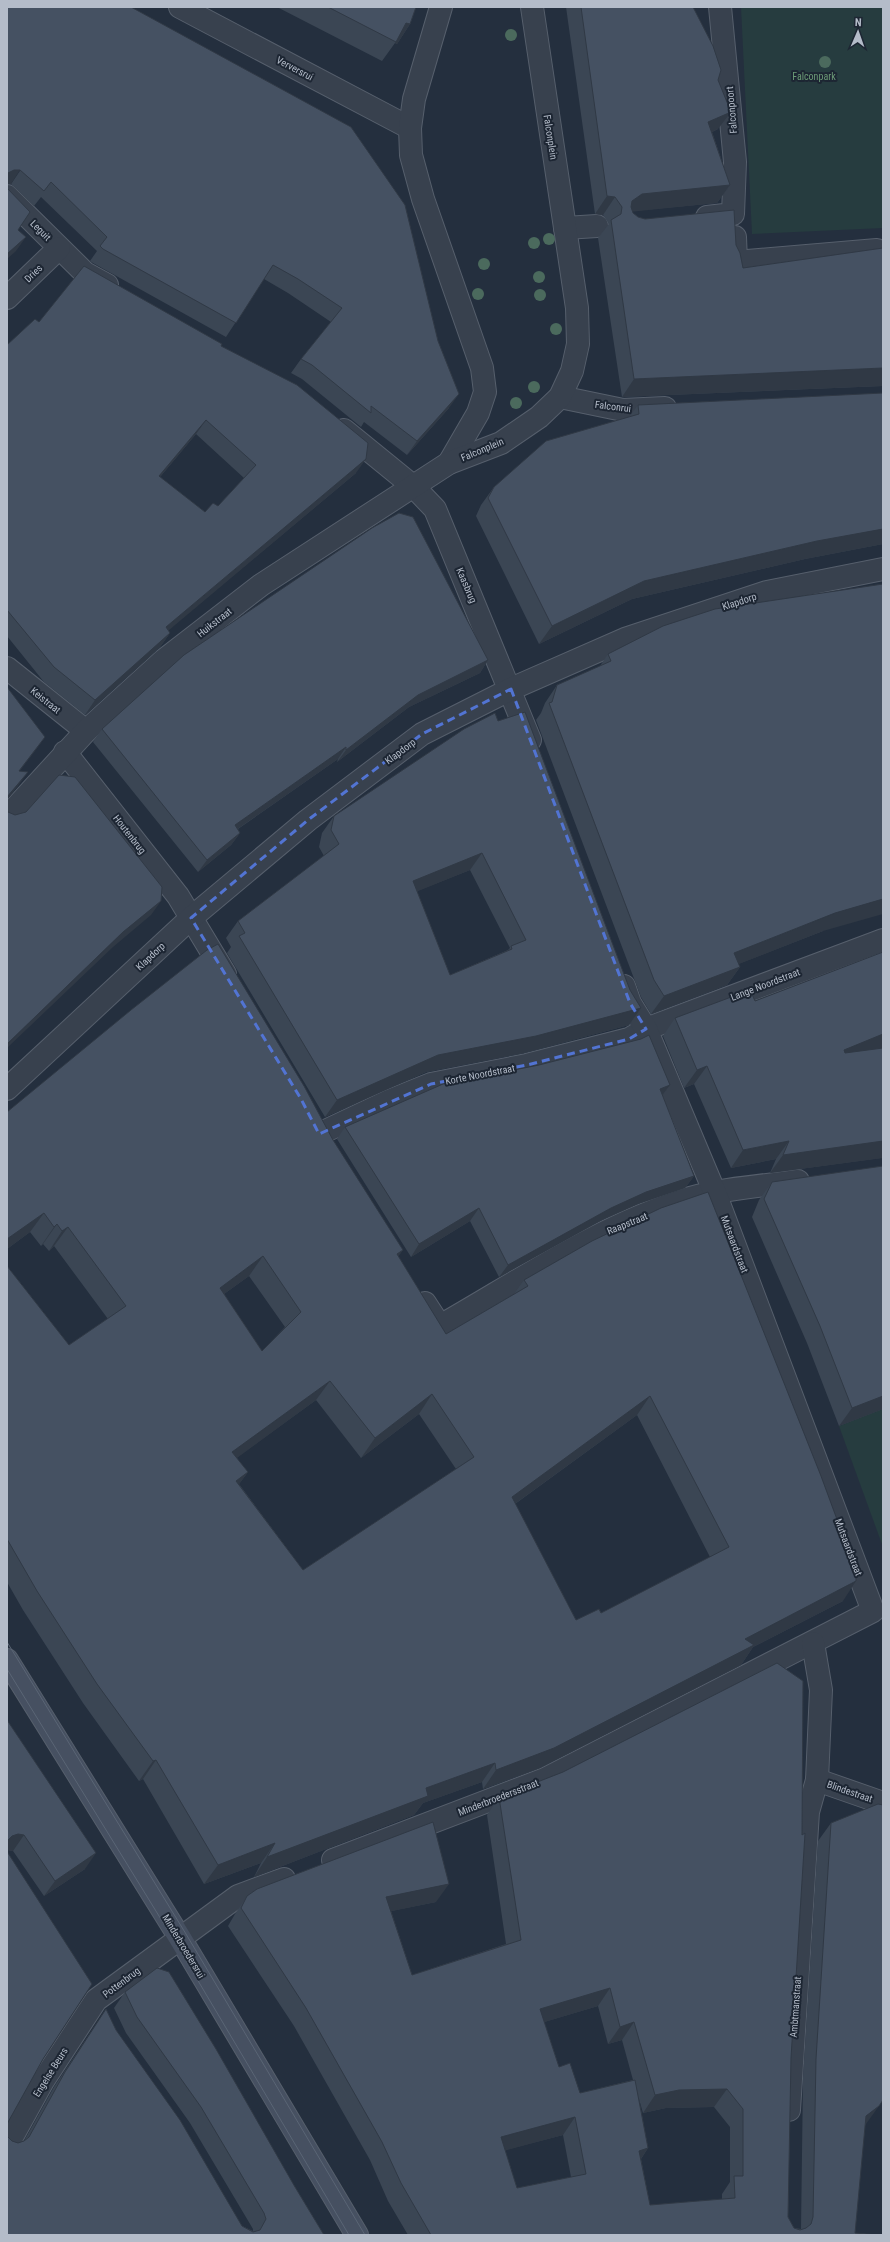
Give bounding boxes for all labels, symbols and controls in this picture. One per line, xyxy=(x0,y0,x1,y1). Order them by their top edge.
north arrow xyxy=(838,12,878,52)
text: N xyxy=(855,16,862,29)
street label: Verversrui xyxy=(275,54,315,83)
park label: Falconpark xyxy=(792,71,836,82)
street label: Falconpoort xyxy=(724,86,739,134)
street label: Falconplein xyxy=(542,114,560,160)
street label: Leguit xyxy=(28,218,53,243)
street label: Dries xyxy=(22,262,45,284)
street label: Falconrui xyxy=(594,399,632,414)
street label: Falconplein xyxy=(459,435,505,463)
street label: Kaasbrug xyxy=(454,566,479,605)
street label: Klapdorp xyxy=(721,591,758,612)
street label: Huikstraat xyxy=(195,605,234,639)
street label: Keistraat xyxy=(29,685,63,716)
street label: Klapdorp xyxy=(383,736,418,766)
street label: Houtenbrug xyxy=(111,813,148,856)
street label: Klapdorp xyxy=(134,940,167,972)
street label: Lange Noordstraat xyxy=(729,966,801,1003)
street label: Korte Noordstraat xyxy=(444,1062,516,1087)
street label: Raapstraat xyxy=(605,1210,649,1237)
street label: Mutsaardstraat xyxy=(719,1214,750,1274)
street label: Mutsaardstraat xyxy=(833,1517,864,1577)
street label: Minderbroedersstraat xyxy=(456,1777,540,1818)
street label: Blindestraat xyxy=(826,1779,874,1804)
street label: Minderbroedersrui xyxy=(160,1912,207,1980)
street label: Pottenbrug xyxy=(101,1965,142,2000)
street label: Ambtmanstraat xyxy=(788,1976,803,2038)
street label: Engelse Beurs xyxy=(31,2045,70,2099)

